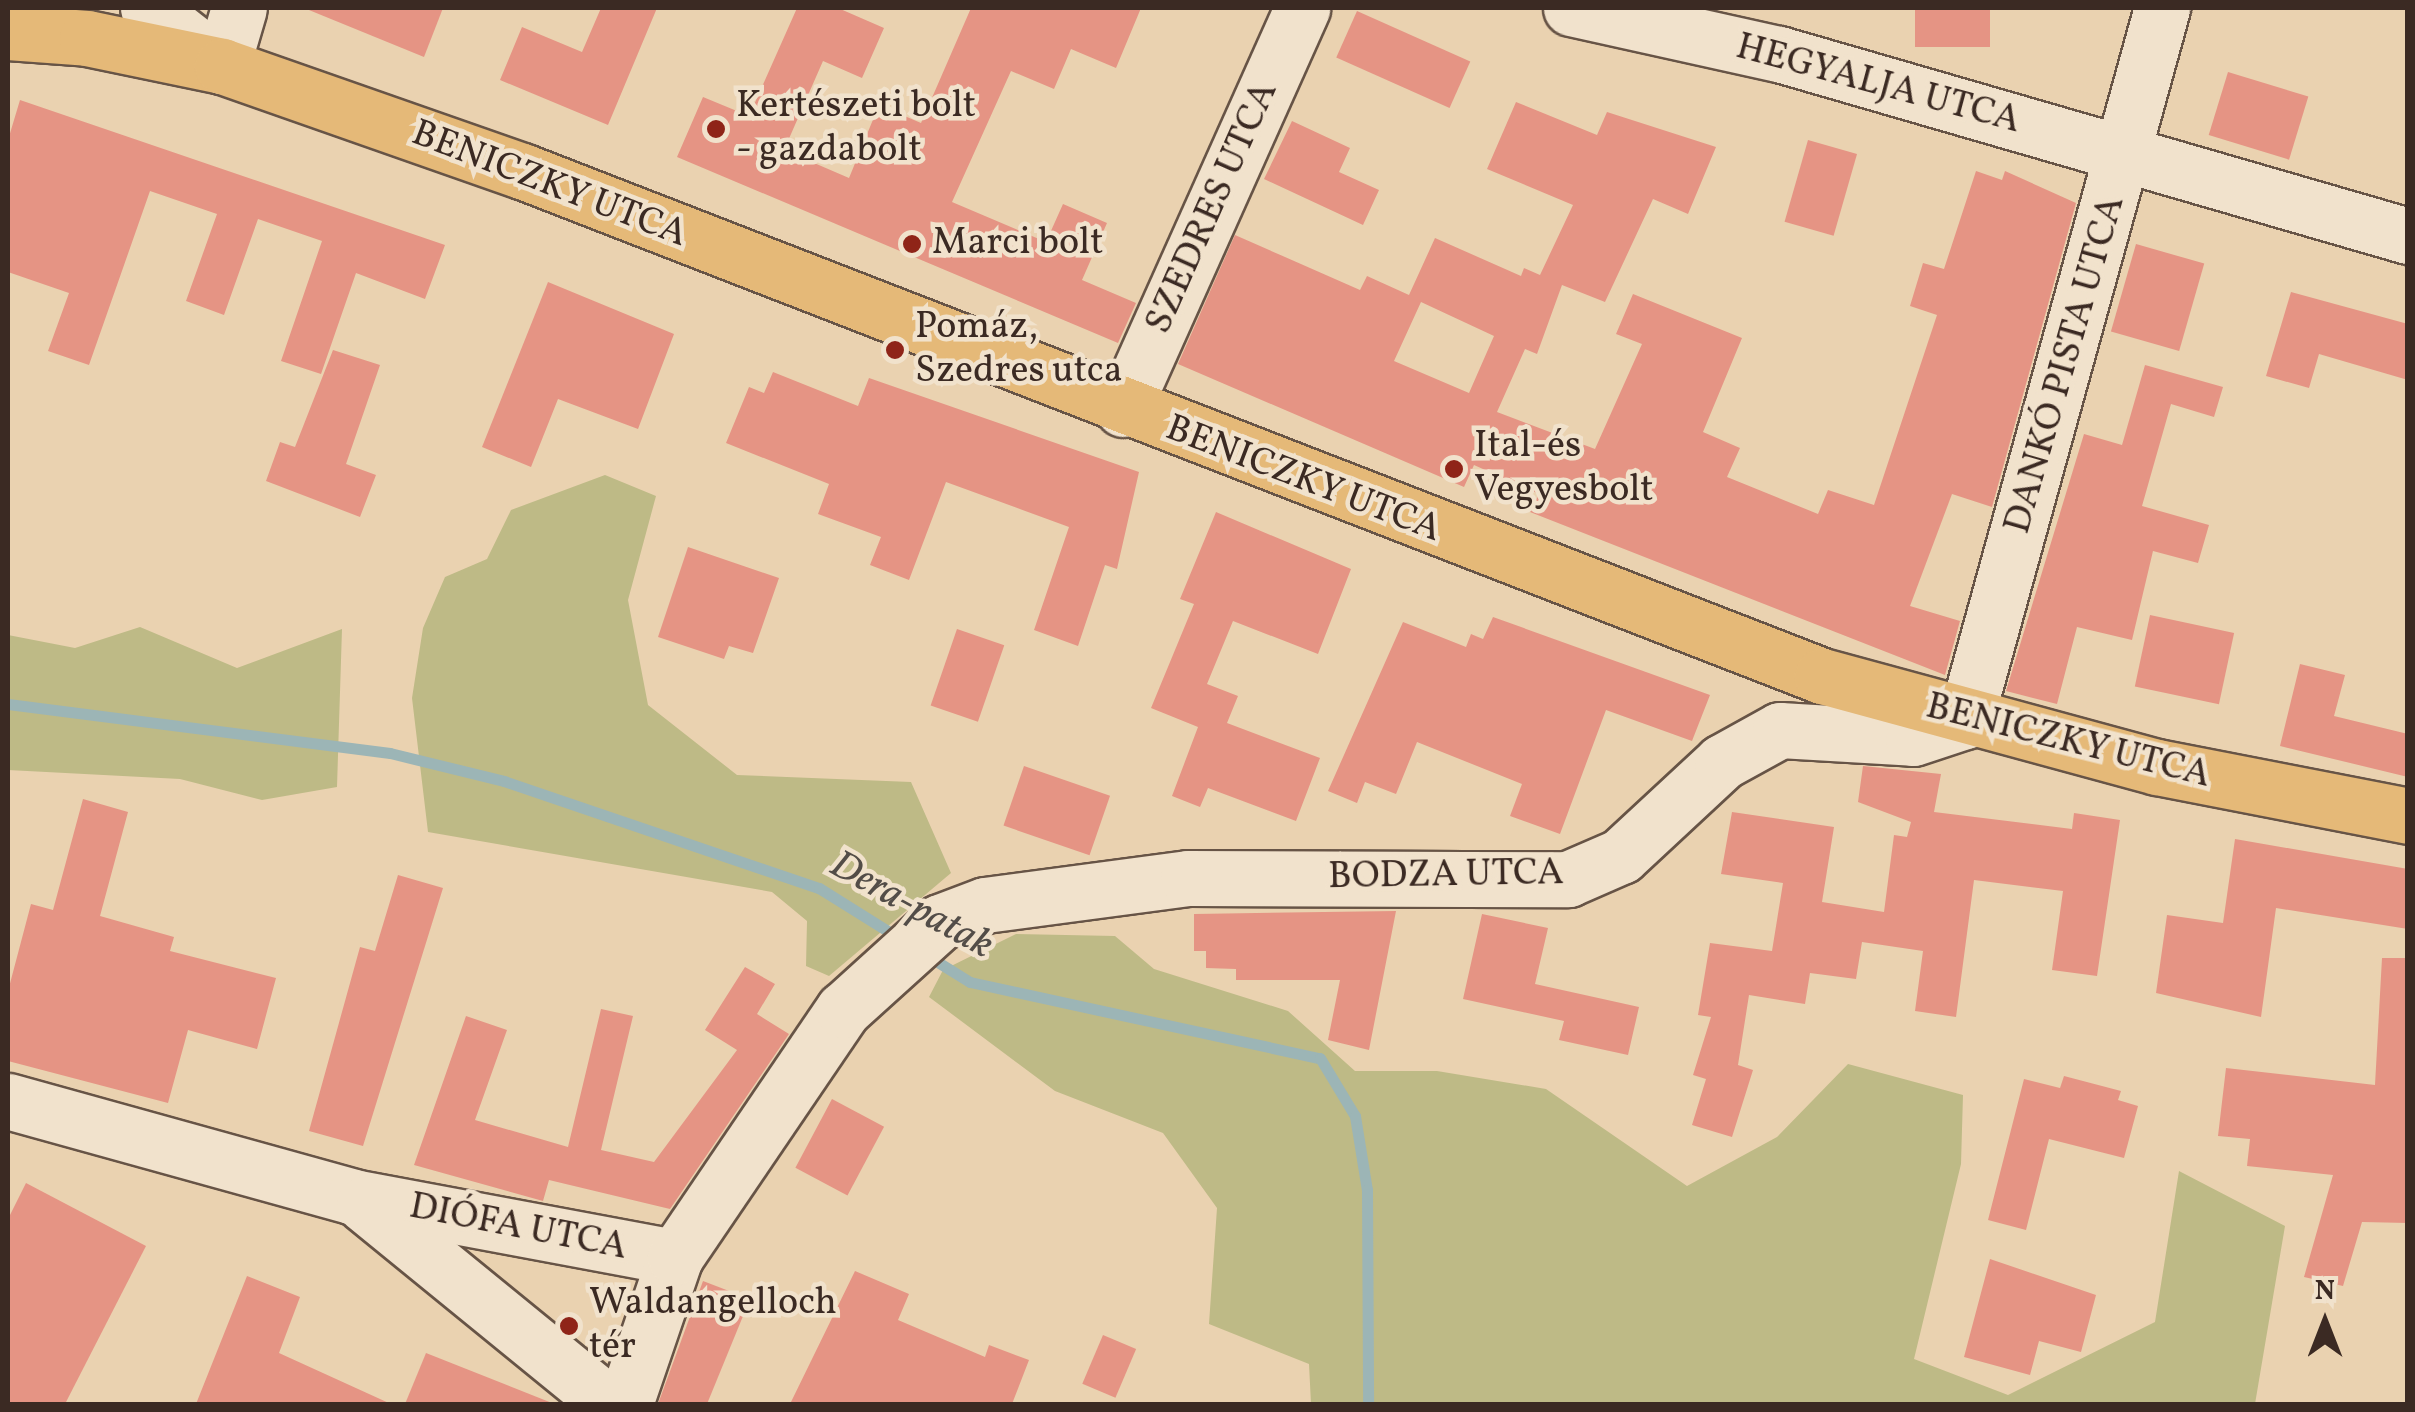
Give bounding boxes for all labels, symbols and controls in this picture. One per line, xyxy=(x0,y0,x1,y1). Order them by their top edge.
street label: HEGYALJA UTCA xyxy=(1731,25,2025,145)
street label: SZEDRES UTCA xyxy=(1137,75,1289,341)
place label: Kertészeti bolt - gazdabolt xyxy=(736,84,976,173)
street label: BENICZKY UTCA xyxy=(404,111,694,259)
marker: Kertészeti bolt - gazdabolt xyxy=(705,118,727,140)
street label: DANKÓ PISTA UTCA xyxy=(1996,191,2136,539)
place label: Marci bolt xyxy=(932,221,1104,267)
marker: Marci bolt xyxy=(901,233,923,255)
place label: Pomáz, Szedres utca xyxy=(915,305,1123,394)
marker: Pomáz, Szedres utca xyxy=(884,339,906,361)
street label: BENICZKY UTCA xyxy=(1158,406,1448,554)
place label: Ital-és Vegyesbolt xyxy=(1474,424,1654,514)
marker: Ital-és Vegyesbolt xyxy=(1443,458,1465,480)
street label: BENICZKY UTCA xyxy=(1921,684,2215,800)
water label: Dera-patak xyxy=(821,841,1001,971)
street label: BODZA UTCA xyxy=(1328,851,1564,901)
street label: DIÓFA UTCA xyxy=(405,1185,631,1271)
north arrow xyxy=(2275,1272,2375,1372)
text: N xyxy=(2315,1272,2335,1311)
place label: Waldangelloch tér xyxy=(589,1281,837,1370)
marker: Waldangelloch tér xyxy=(558,1315,580,1337)

